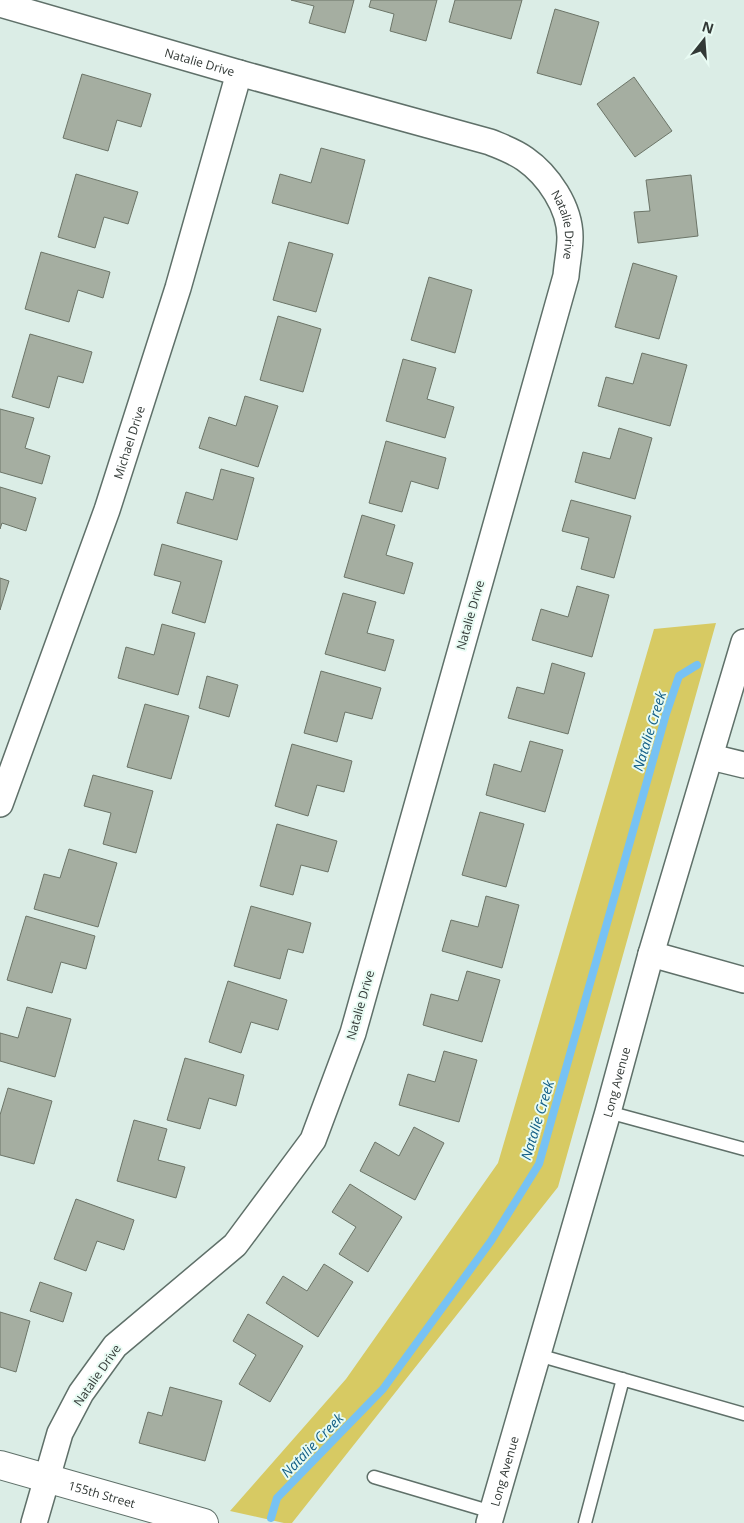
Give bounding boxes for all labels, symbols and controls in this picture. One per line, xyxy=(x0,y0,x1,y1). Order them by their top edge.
north arrow xyxy=(679,15,729,65)
text: N xyxy=(700,16,716,38)
street label: Natalie Drive xyxy=(163,44,237,80)
street label: Natalie Drive xyxy=(548,186,579,261)
street label: Michael Drive xyxy=(109,403,148,481)
street label: Natalie Drive xyxy=(452,578,488,652)
water label: Natalie Creek xyxy=(628,688,670,773)
street label: Natalie Drive xyxy=(342,968,378,1042)
street label: Long Avenue xyxy=(598,1045,634,1119)
water label: Natalie Creek xyxy=(516,1077,558,1162)
street label: Natalie Drive xyxy=(69,1340,125,1409)
water label: Natalie Creek xyxy=(277,1408,348,1481)
street label: Long Avenue xyxy=(486,1434,522,1508)
street label: 155th Street xyxy=(66,1476,137,1512)

